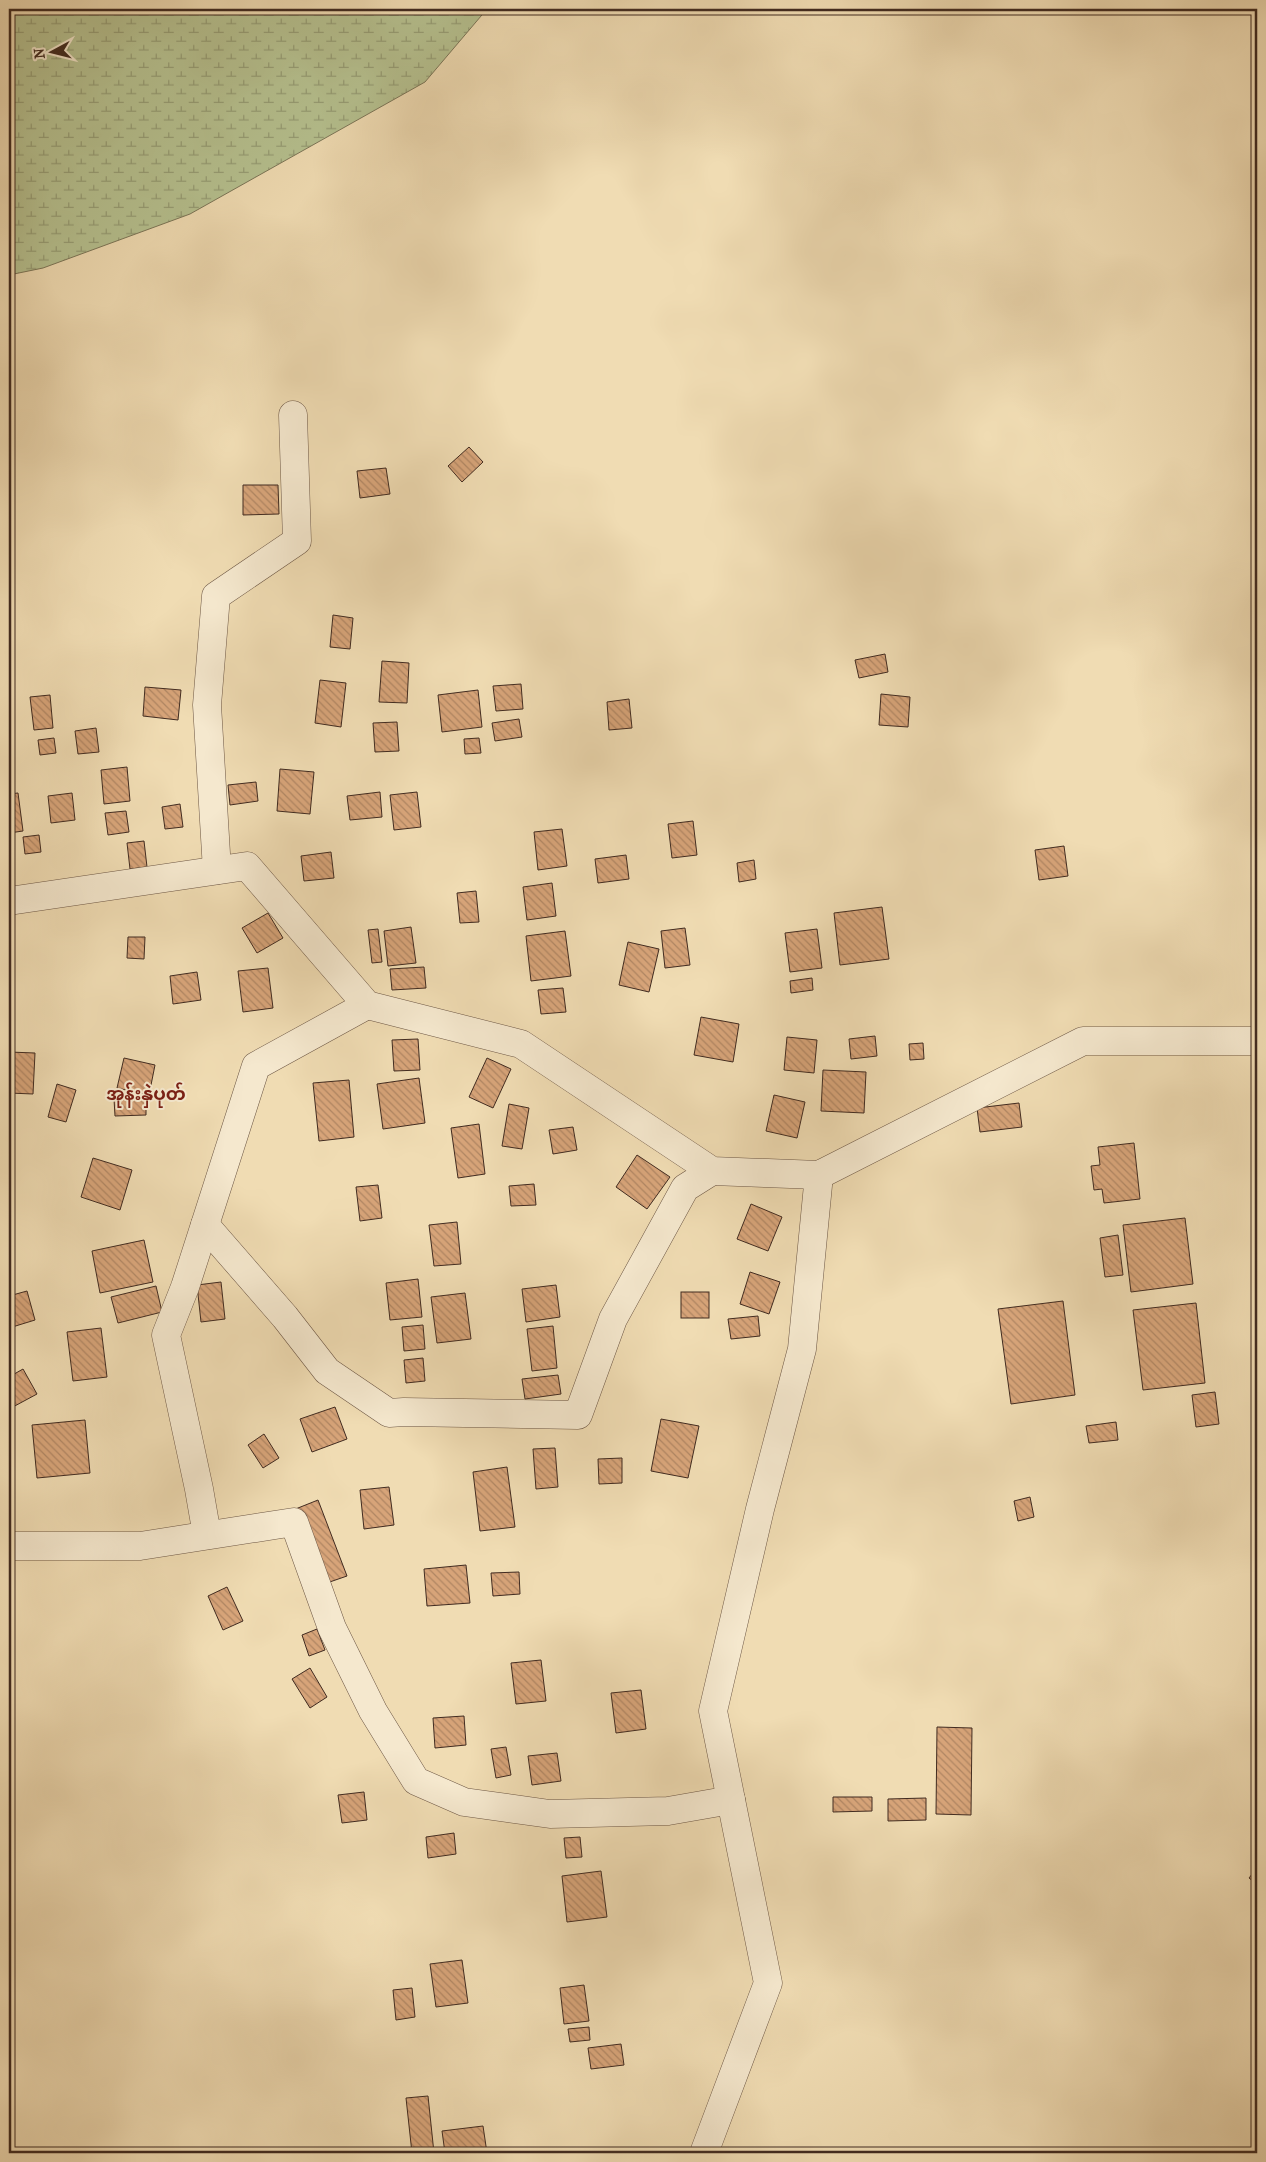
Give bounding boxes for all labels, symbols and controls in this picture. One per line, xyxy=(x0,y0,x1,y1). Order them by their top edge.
north arrow xyxy=(28,28,78,78)
text: N xyxy=(30,47,49,60)
district label: အုန်းနှဲပုတ် xyxy=(106,1082,186,1108)

